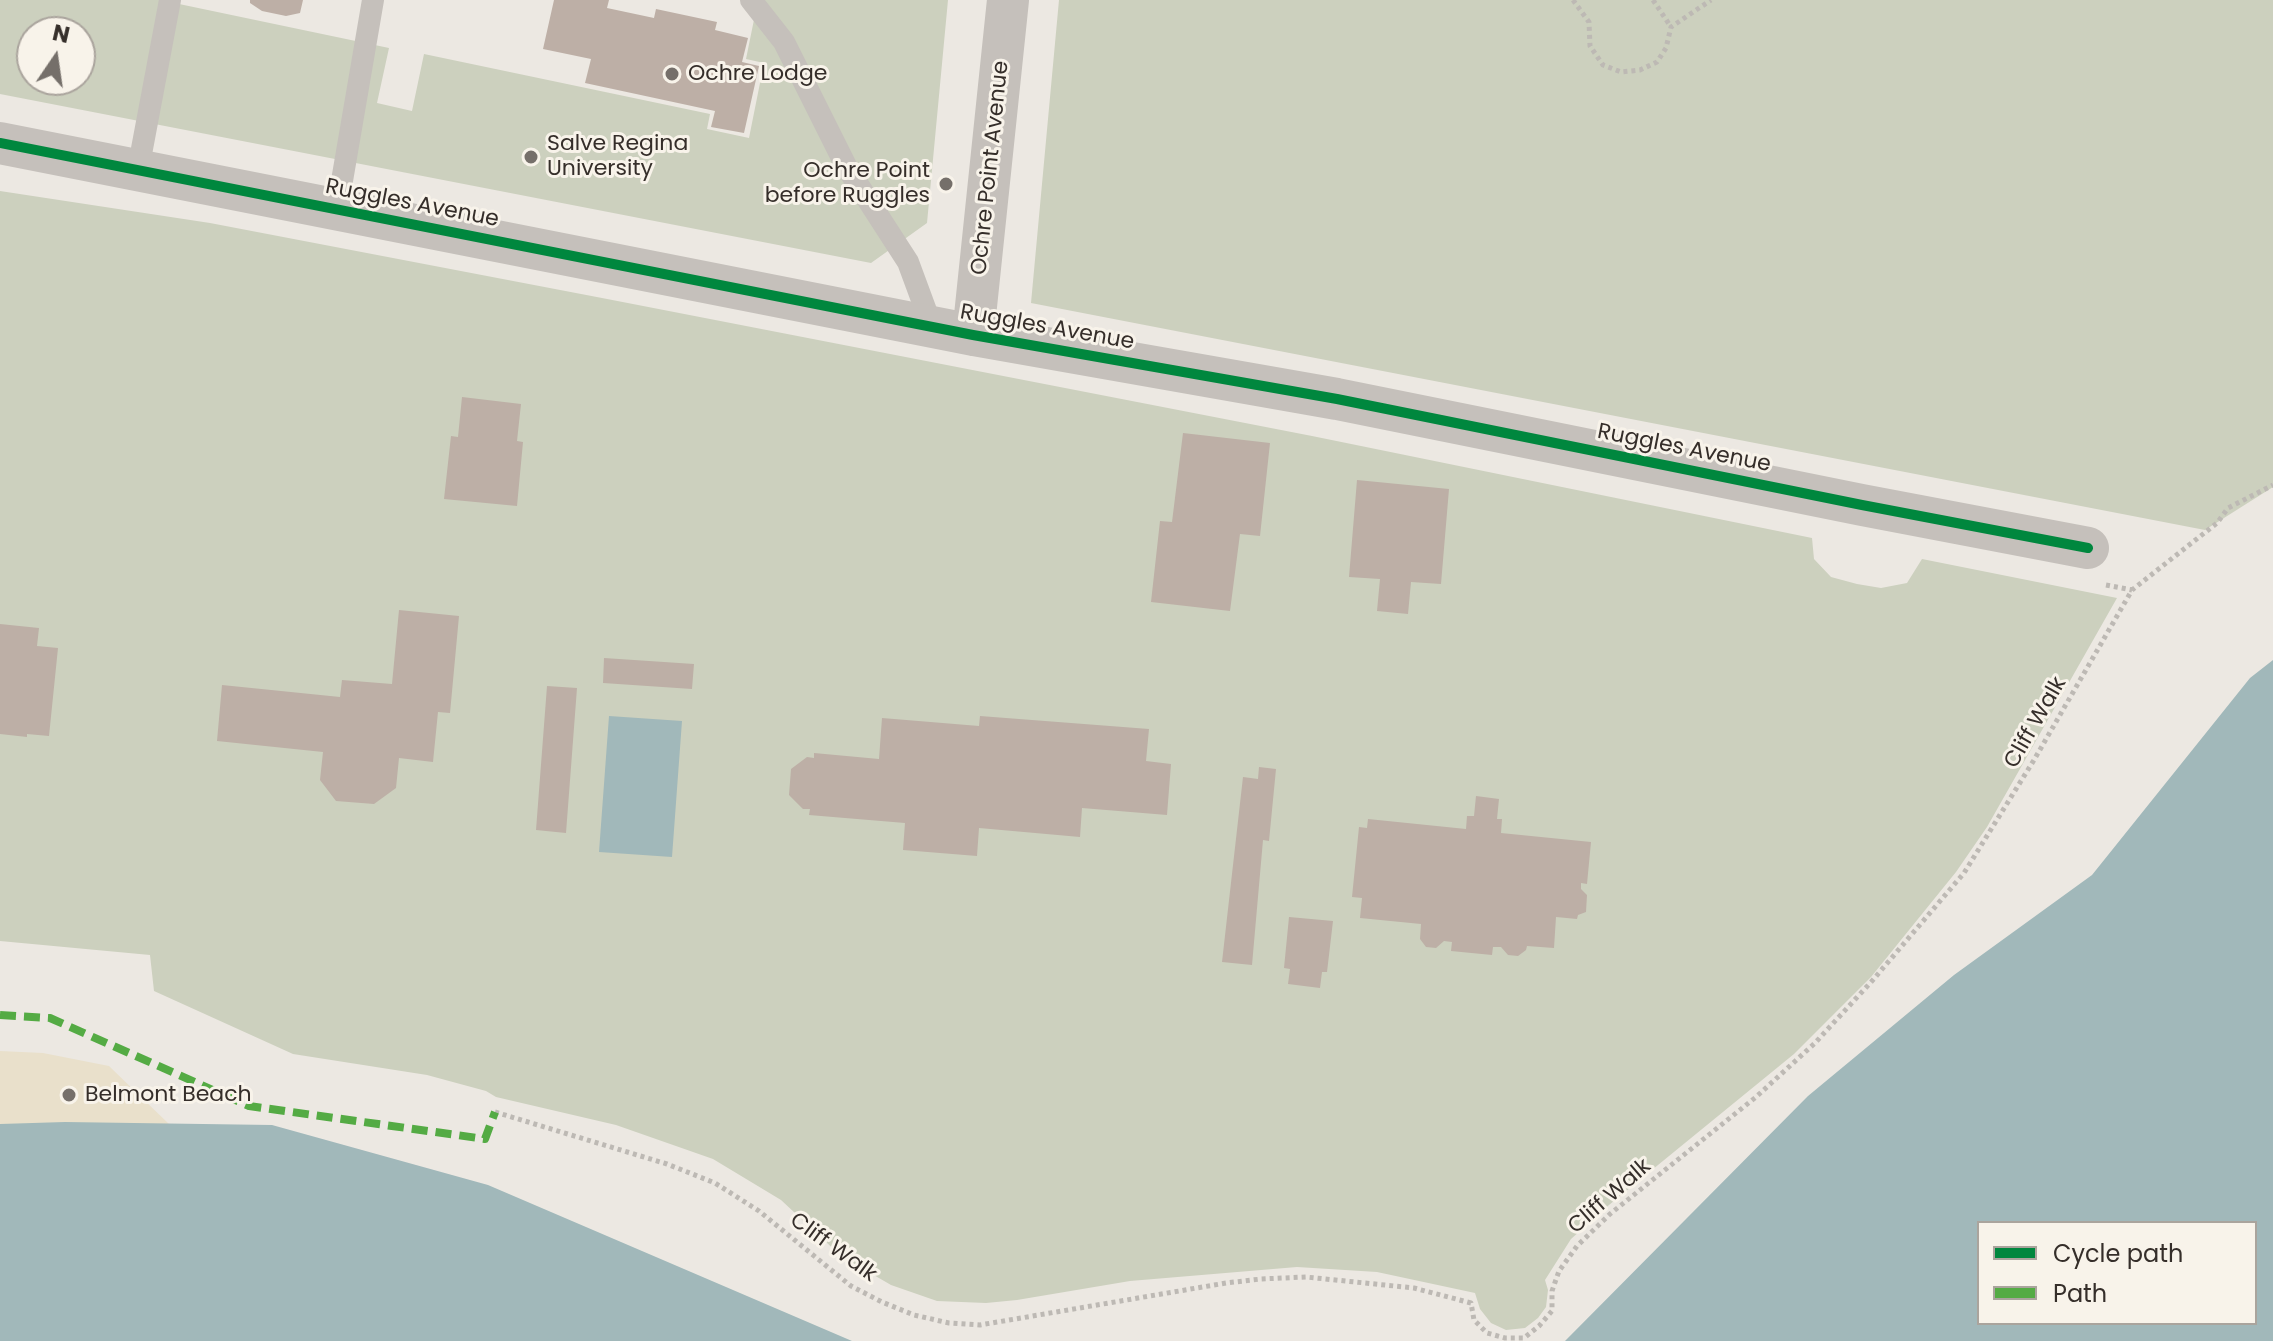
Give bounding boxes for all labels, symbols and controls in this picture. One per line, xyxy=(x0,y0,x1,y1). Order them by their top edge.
north arrow xyxy=(16,16,96,96)
text: N xyxy=(50,17,73,51)
street label: Ochre Point Avenue xyxy=(967,60,1015,276)
place label: Ochre Lodge xyxy=(688,61,827,87)
marker: Ochre Lodge xyxy=(663,65,681,83)
place label: Salve Regina University xyxy=(547,131,688,182)
marker: Salve Regina University xyxy=(522,148,540,166)
place label: Ochre Point before Ruggles xyxy=(765,158,930,210)
street label: Ruggles Avenue xyxy=(323,174,501,234)
marker: Ochre Point before Ruggles xyxy=(937,175,955,193)
street label: Ruggles Avenue xyxy=(958,300,1136,356)
street label: Ruggles Avenue xyxy=(1595,419,1773,479)
street label: Cliff Walk xyxy=(1999,673,2073,773)
place label: Belmont Beach xyxy=(85,1082,252,1108)
marker: Belmont Beach xyxy=(60,1086,78,1104)
street label: Cliff Walk xyxy=(1563,1154,1657,1240)
street label: Cliff Walk xyxy=(784,1208,882,1288)
legend xyxy=(1977,1221,2257,1325)
text: Cycle path xyxy=(2053,1237,2183,1270)
text: Path xyxy=(2053,1277,2107,1310)

